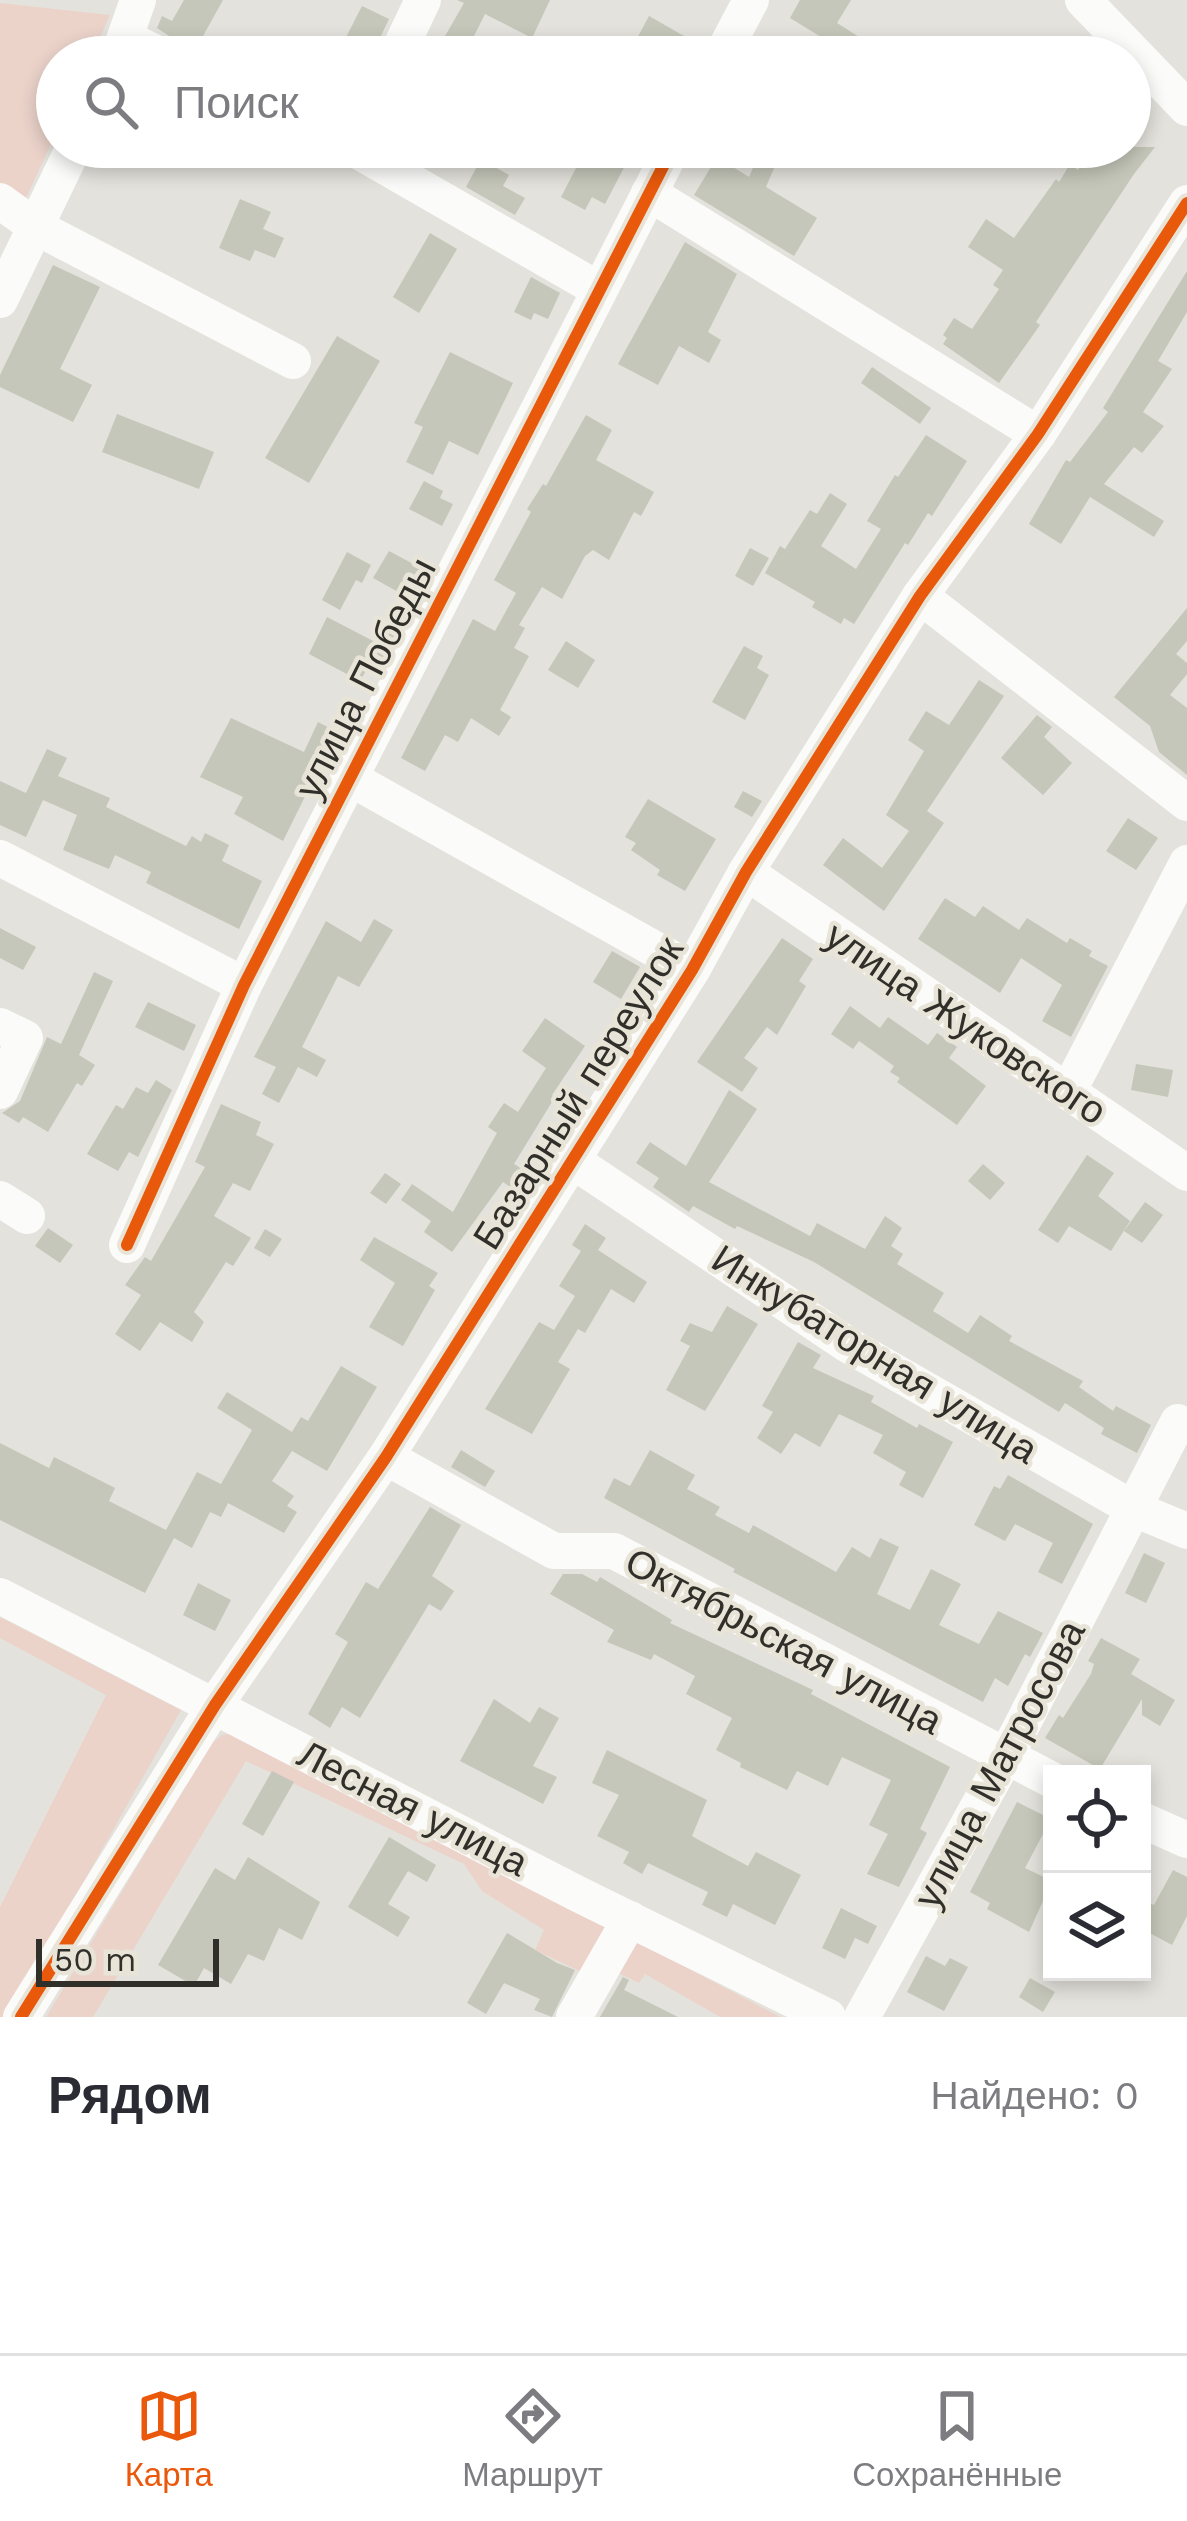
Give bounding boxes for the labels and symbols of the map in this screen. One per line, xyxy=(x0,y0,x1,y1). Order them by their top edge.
street label: улица Победы xyxy=(285,550,445,806)
street label: улица Жуковского xyxy=(817,912,1115,1134)
street label: Базарный переулок xyxy=(464,928,693,1257)
street label: Инкубаторная улица xyxy=(704,1236,1046,1473)
street label: Октябрьская улица xyxy=(618,1539,950,1744)
street label: улица Матросова xyxy=(904,1612,1094,1915)
street label: Лесная улица xyxy=(291,1731,536,1885)
scale bar xyxy=(36,1933,219,1986)

